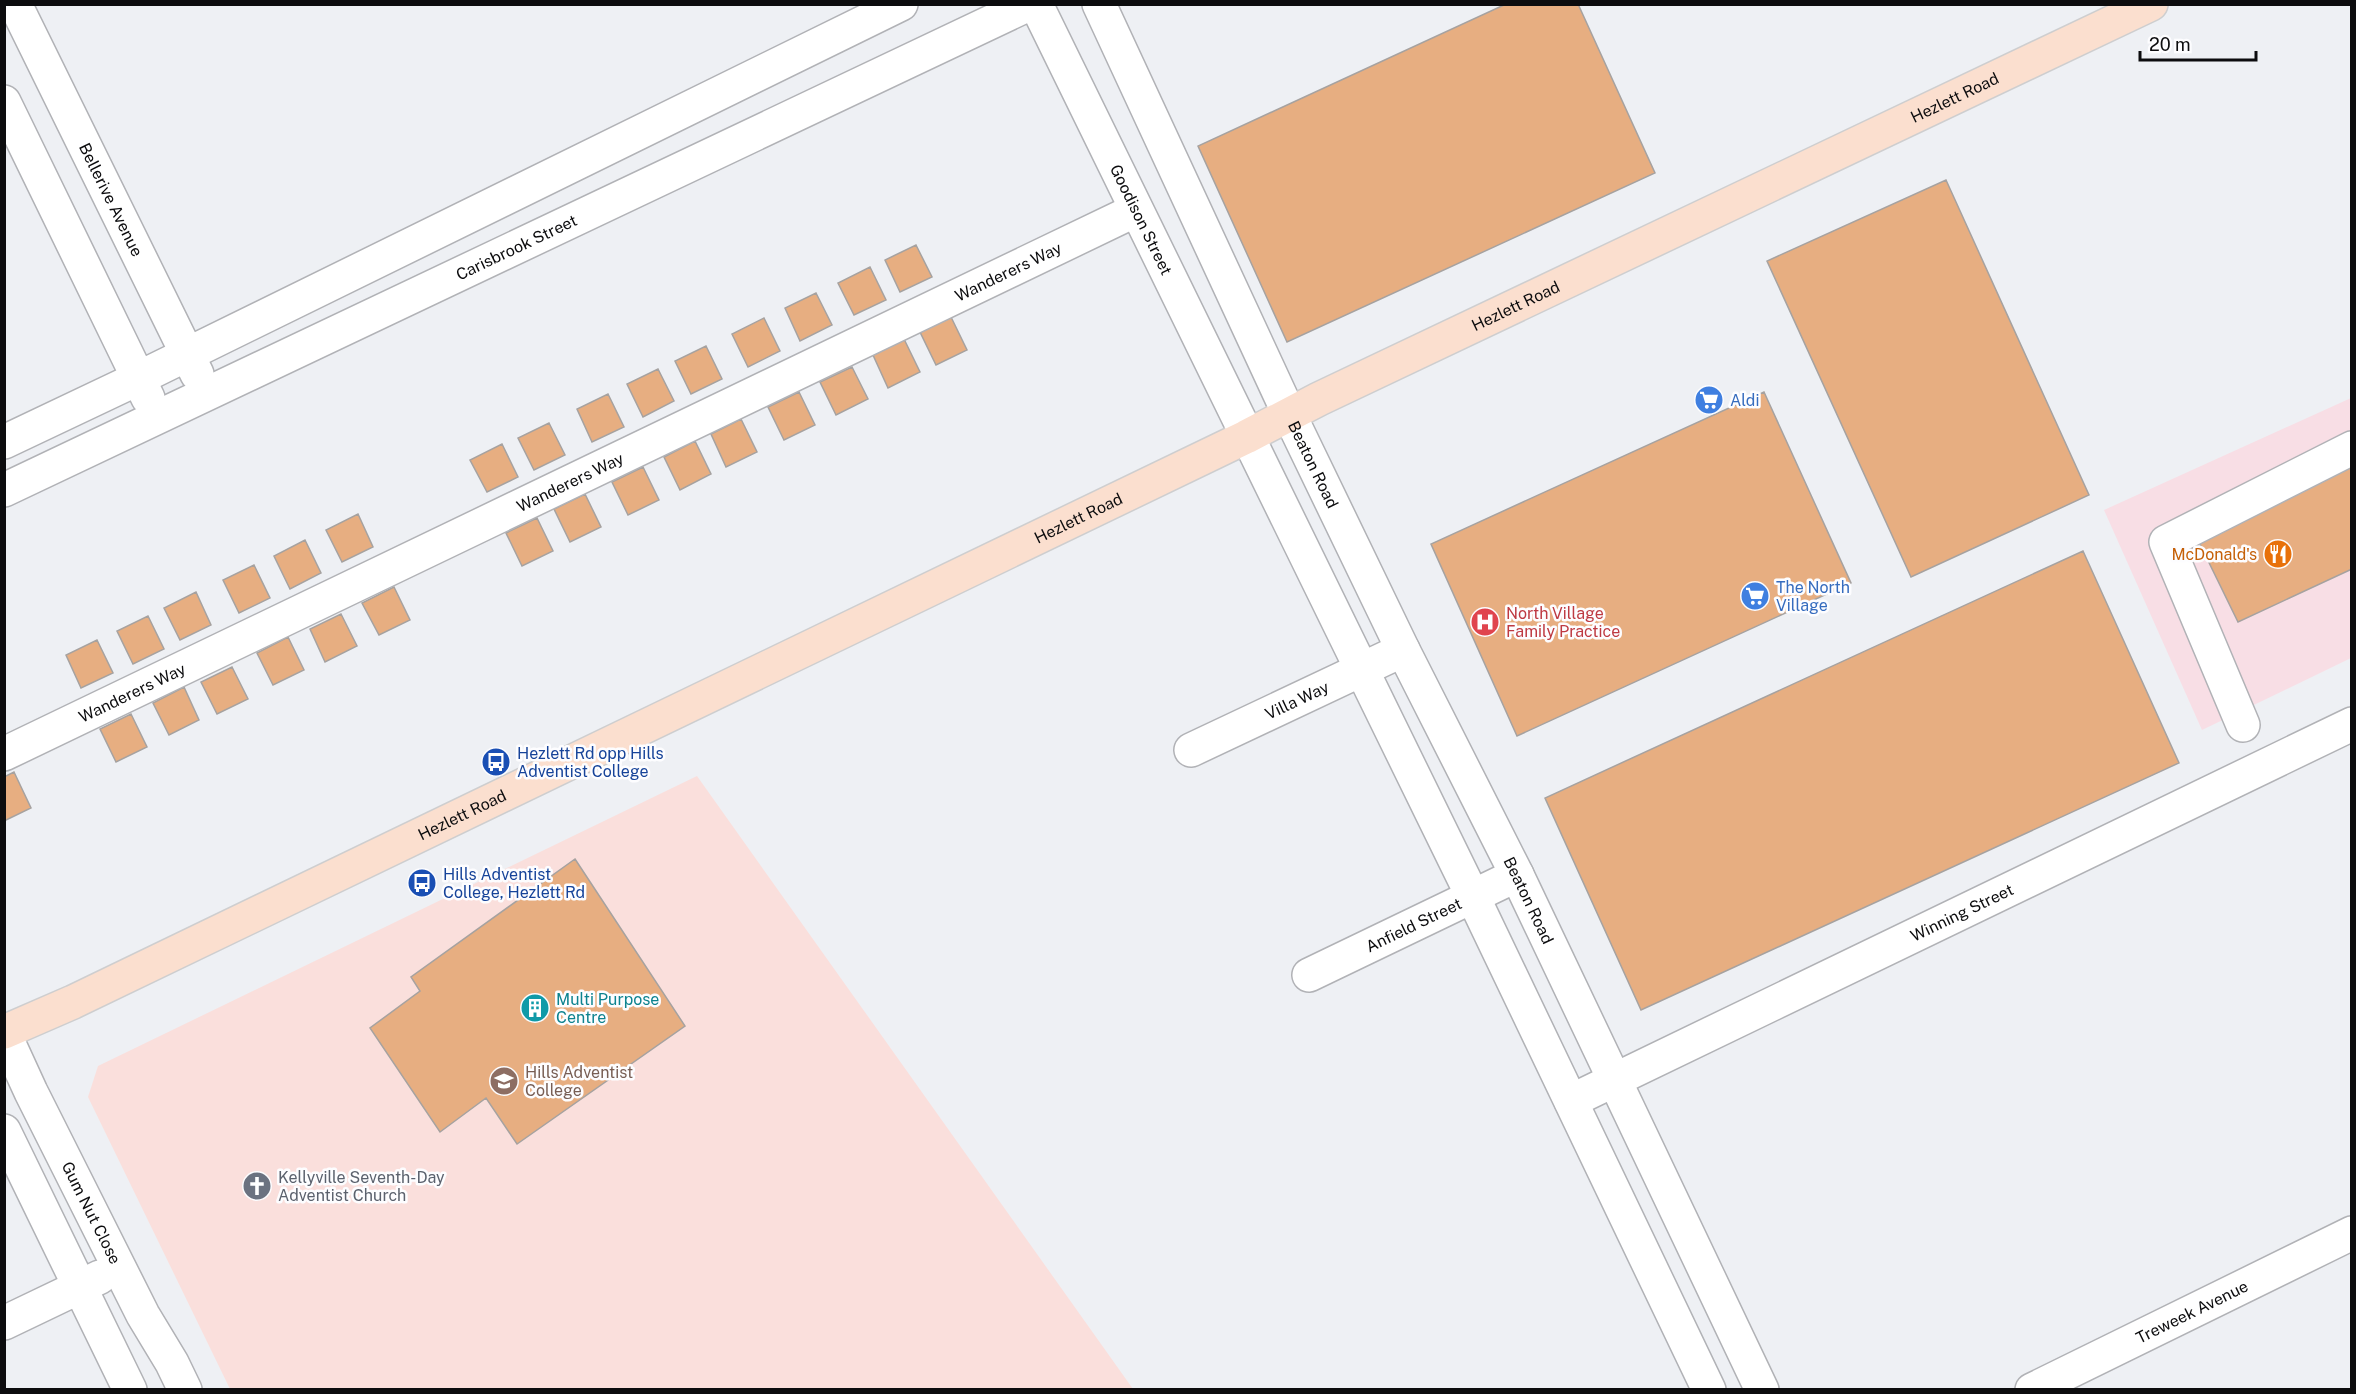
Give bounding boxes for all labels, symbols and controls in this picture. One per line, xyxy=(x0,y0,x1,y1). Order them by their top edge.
scale bar xyxy=(2140,24,2256,62)
text: 20 m xyxy=(2149,34,2191,55)
street label: Hezlett Road xyxy=(1907,68,2002,126)
street label: Bellerive Avenue xyxy=(75,140,147,259)
street label: Goodison Street xyxy=(1106,161,1177,278)
street label: Carisbrook Street xyxy=(453,210,580,284)
street label: Wanderers Way xyxy=(952,238,1065,305)
street label: Hezlett Road xyxy=(1468,277,1563,335)
supermarket icon: Aldi xyxy=(1693,384,1725,416)
place label: Aldi xyxy=(1730,391,1759,410)
street label: Beaton Road xyxy=(1284,418,1342,511)
street label: Wanderers Way xyxy=(514,448,627,516)
street label: Hezlett Road xyxy=(1031,489,1125,547)
restaurant icon: McDonald's xyxy=(2262,538,2294,570)
place label: McDonald's xyxy=(2171,545,2257,564)
place label: The North Village xyxy=(1776,578,1850,615)
supermarket icon: The North Village xyxy=(1739,580,1771,612)
place label: North Village Family Practice xyxy=(1506,604,1620,641)
hospital icon: North Village Family Practice xyxy=(1469,606,1501,638)
street label: Wanderers Way xyxy=(76,659,189,726)
street label: Villa Way xyxy=(1262,677,1332,723)
place label: Hezlett Rd opp Hills Adventist College xyxy=(517,744,664,781)
bus stop icon: Hezlett Rd opp Hills Adventist College xyxy=(480,746,512,778)
street label: Hezlett Road xyxy=(415,785,509,844)
street label: Beaton Road xyxy=(1500,853,1558,947)
place label: Hills Adventist College, Hezlett Rd xyxy=(443,865,585,902)
bus stop icon: Hills Adventist College, Hezlett Rd xyxy=(406,867,438,899)
street label: Winning Street xyxy=(1907,879,2016,945)
street label: Anfield Street xyxy=(1362,894,1465,956)
place label: Multi Purpose Centre xyxy=(556,990,659,1027)
building icon: Multi Purpose Centre xyxy=(519,992,551,1024)
place label: Hills Adventist College xyxy=(525,1063,633,1100)
school or university icon: Hills Adventist College xyxy=(488,1065,520,1097)
street label: Gum Nut Close xyxy=(58,1158,125,1267)
place label: Kellyville Seventh-Day Adventist Church xyxy=(278,1168,445,1205)
church icon: Kellyville Seventh-Day Adventist Church xyxy=(241,1170,273,1202)
street label: Treweek Avenue xyxy=(2133,1276,2251,1347)

